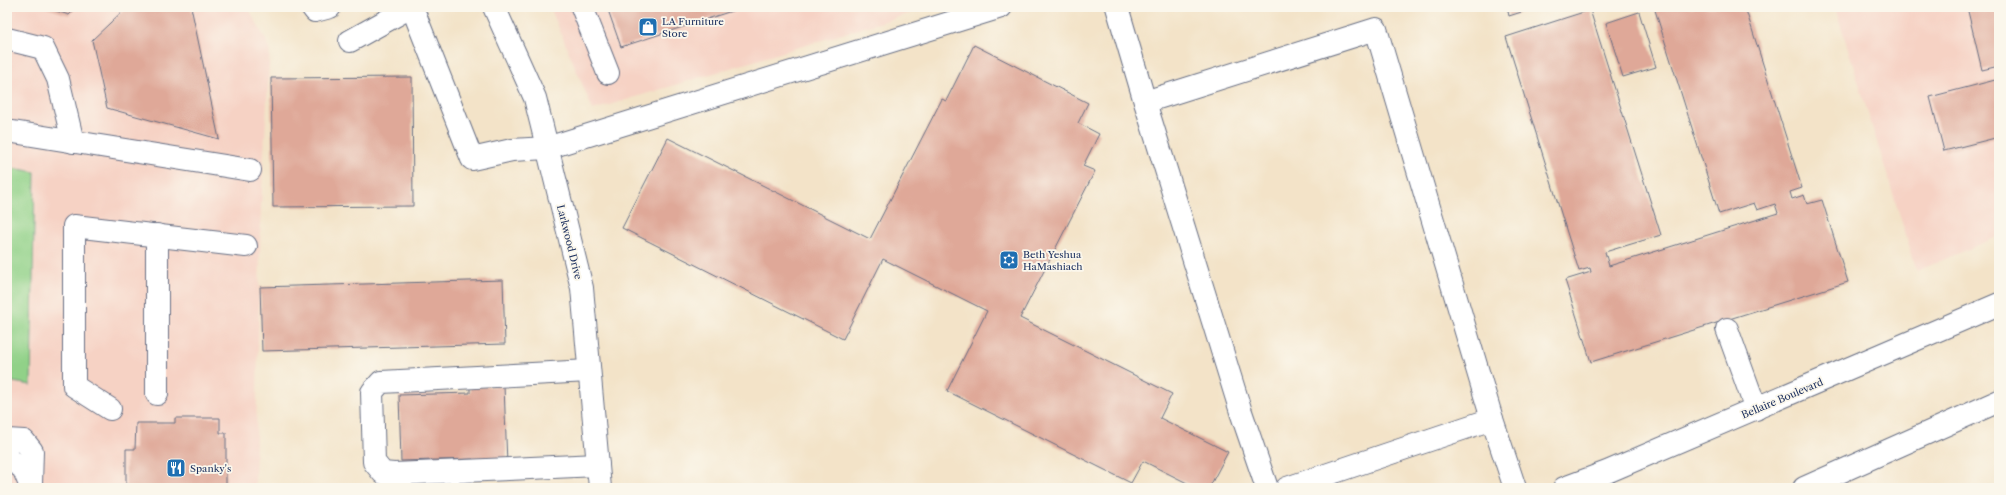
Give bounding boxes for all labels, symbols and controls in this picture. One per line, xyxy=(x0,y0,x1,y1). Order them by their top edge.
place label: LA Furniture Store xyxy=(662,15,724,40)
shop icon: LA Furniture Store xyxy=(637,16,659,38)
street label: Larkwood Drive xyxy=(554,203,585,281)
place label: Beth Yeshua HaMashiach xyxy=(1023,248,1083,273)
synagogue icon: Beth Yeshua HaMashiach xyxy=(998,249,1020,271)
street label: Bellaire Boulevard xyxy=(1739,375,1825,422)
restaurant icon: Spanky's xyxy=(165,457,187,479)
place label: Spanky's xyxy=(190,462,231,475)

